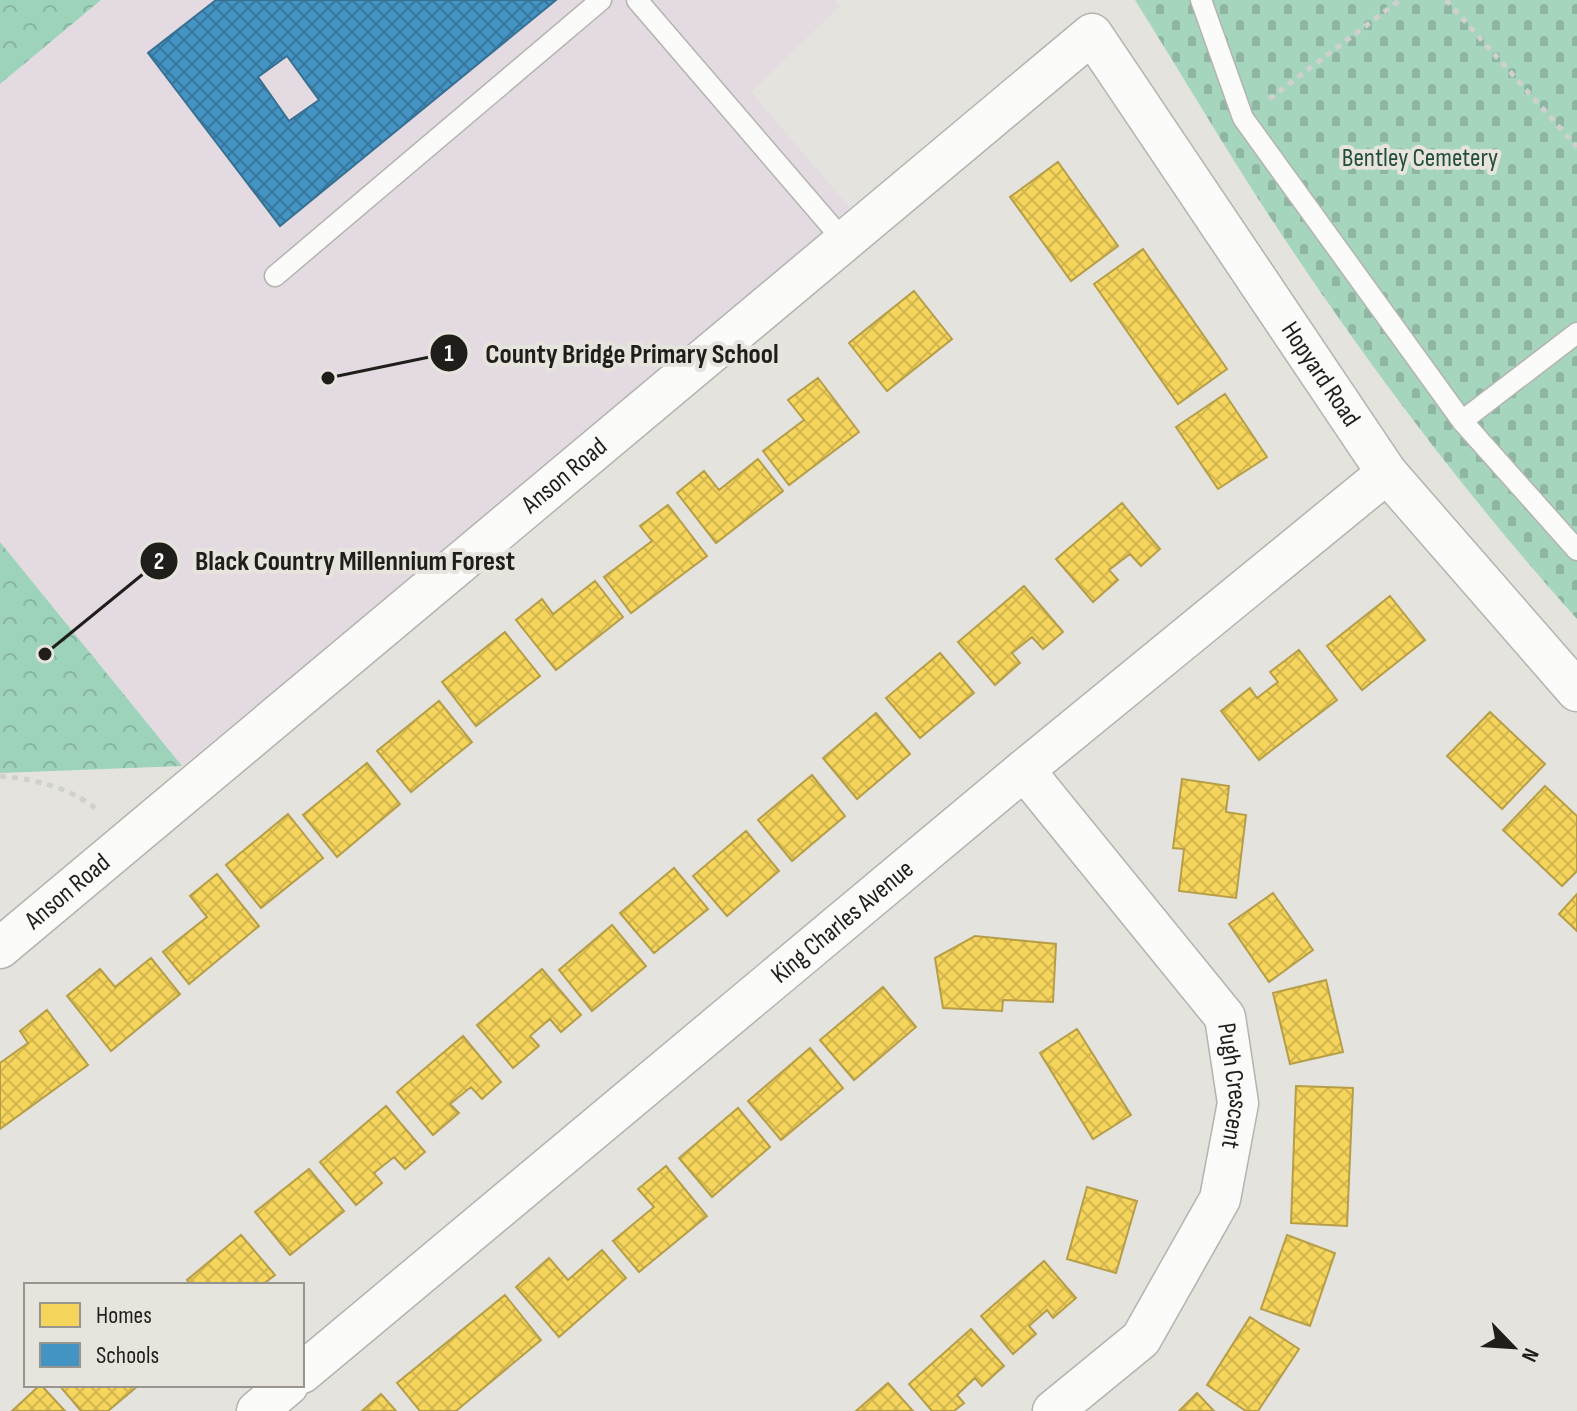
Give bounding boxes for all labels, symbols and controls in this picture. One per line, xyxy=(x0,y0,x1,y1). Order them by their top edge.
park label: Bentley Cemetery xyxy=(1342,143,1498,174)
street label: Hopyard Road xyxy=(1274,316,1367,433)
callout: County Bridge Primary School xyxy=(429,327,795,379)
text: County Bridge Primary School xyxy=(485,338,779,371)
text: 1 xyxy=(444,339,454,368)
street label: Anson Road xyxy=(515,431,613,521)
callout: Black Country Millennium Forest xyxy=(139,535,531,587)
text: Black Country Millennium Forest xyxy=(195,545,515,578)
text: 2 xyxy=(154,547,164,576)
street label: Anson Road xyxy=(18,847,116,937)
street label: King Charles Avenue xyxy=(765,853,920,990)
street label: Pugh Crescent xyxy=(1211,1021,1254,1151)
legend xyxy=(24,1283,304,1387)
text: Homes xyxy=(96,1301,152,1330)
north arrow xyxy=(1473,1307,1553,1387)
text: Schools xyxy=(96,1341,159,1370)
text: N xyxy=(1515,1344,1544,1366)

